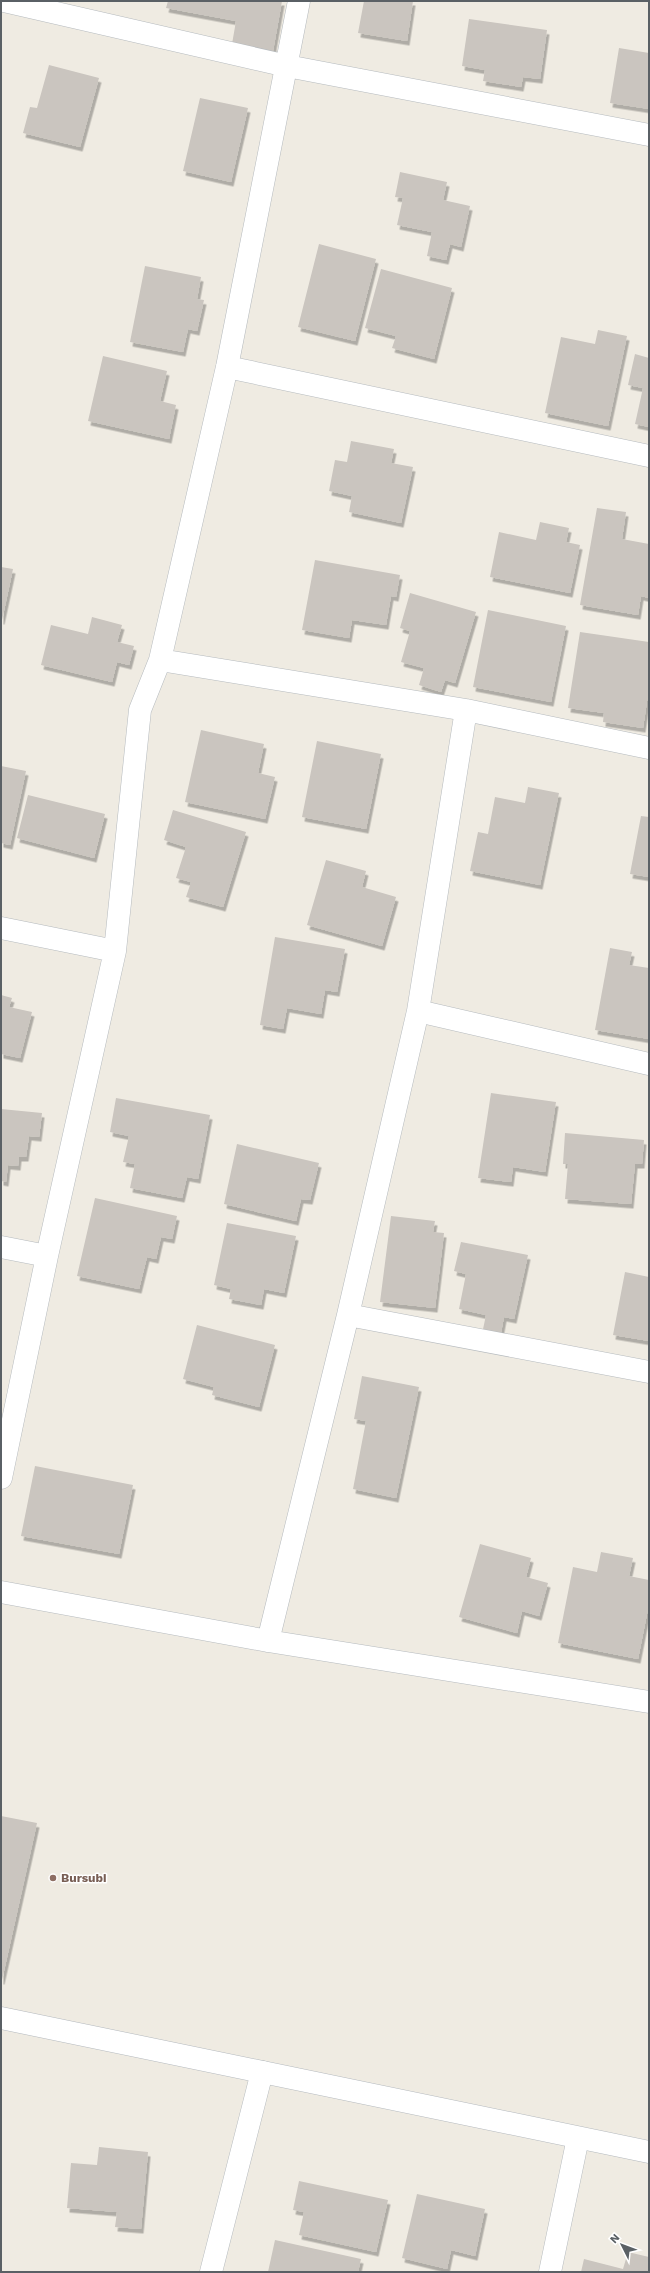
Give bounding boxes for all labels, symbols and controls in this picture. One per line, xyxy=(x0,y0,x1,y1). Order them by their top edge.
place label: Bursubi xyxy=(61,1871,107,1885)
marker: Bursubi xyxy=(48,1873,58,1883)
north arrow xyxy=(602,2225,642,2265)
text: N xyxy=(607,2231,622,2246)

